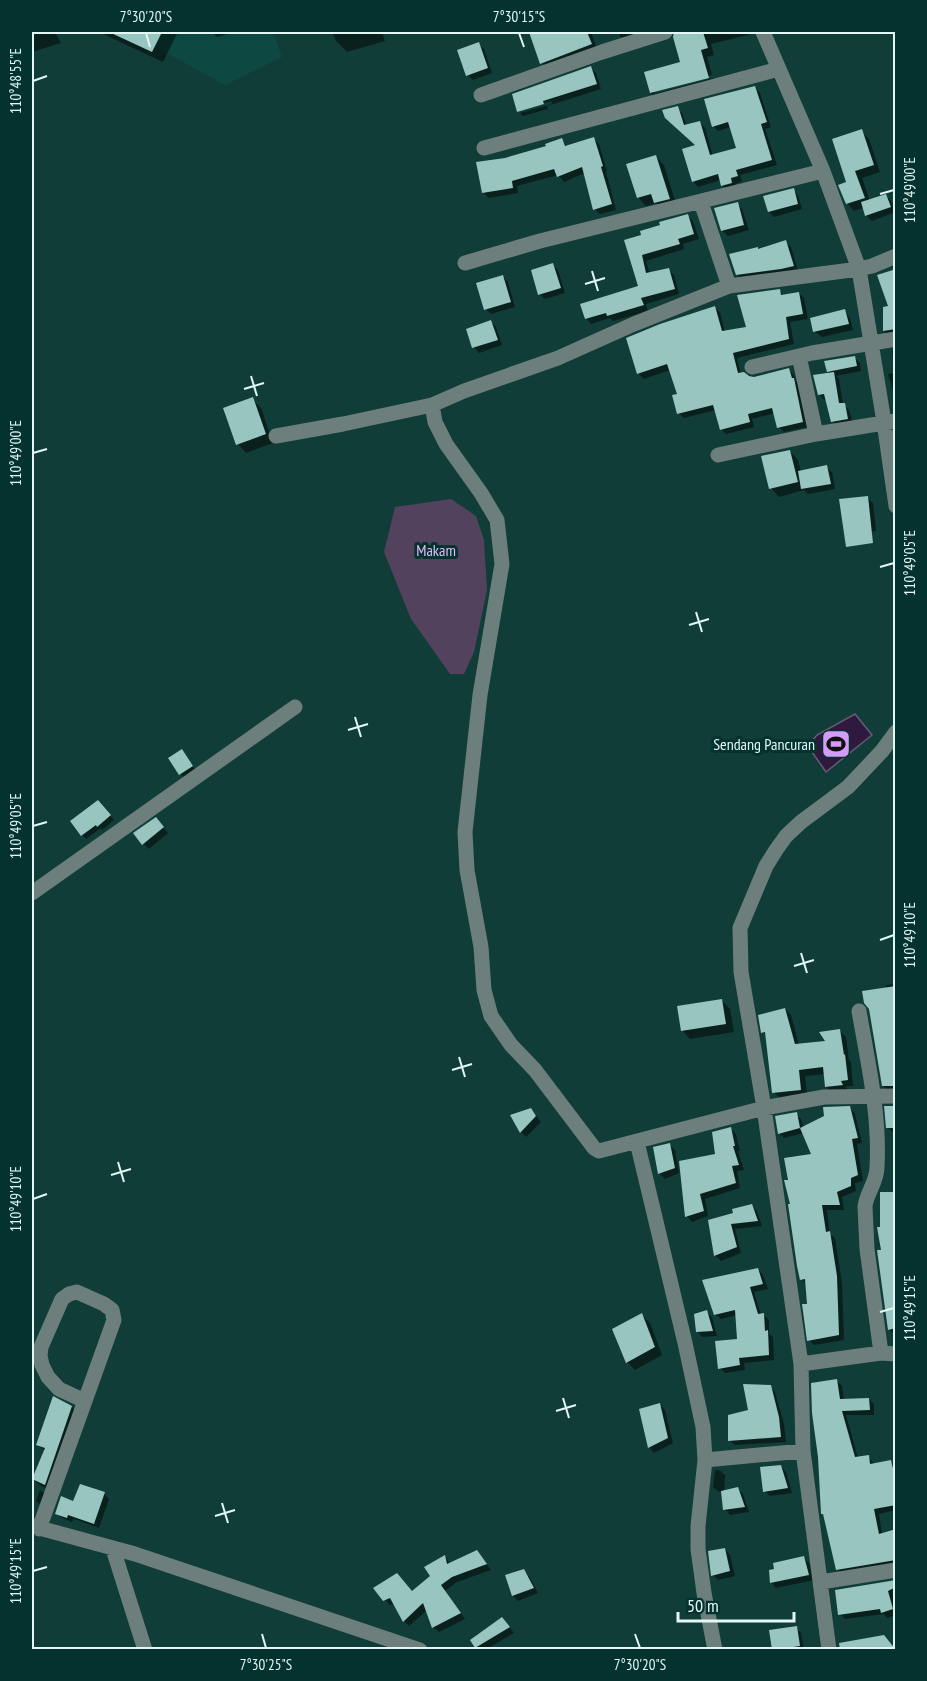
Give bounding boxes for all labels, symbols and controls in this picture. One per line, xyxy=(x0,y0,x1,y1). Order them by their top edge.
text: 7°30'20"S xyxy=(120,7,172,26)
text: 7°30'15"S xyxy=(493,7,545,26)
text: 110°48'55"E xyxy=(6,48,25,114)
text: 110°49'00"E xyxy=(900,157,919,223)
text: 110°49'00"E xyxy=(6,420,25,486)
text: 110°49'05"E xyxy=(900,530,919,596)
park label: Makam xyxy=(416,540,456,560)
sports icon: Sendang Pancuran xyxy=(820,728,852,760)
place label: Sendang Pancuran xyxy=(713,734,815,754)
text: 110°49'05"E xyxy=(6,793,25,859)
text: 110°49'10"E xyxy=(900,902,919,968)
text: 110°49'10"E xyxy=(6,1166,25,1232)
text: 110°49'15"E xyxy=(900,1275,919,1341)
text: 110°49'15"E xyxy=(6,1538,25,1604)
scale bar xyxy=(678,1585,794,1623)
text: 50 m xyxy=(687,1594,719,1617)
text: 7°30'25"S xyxy=(240,1655,292,1674)
text: 7°30'20"S xyxy=(614,1655,666,1674)

